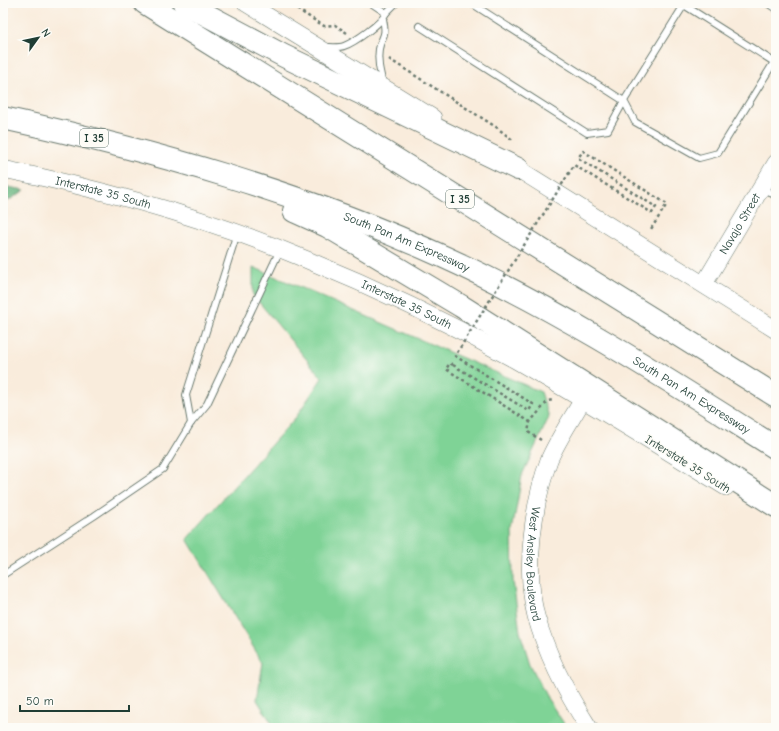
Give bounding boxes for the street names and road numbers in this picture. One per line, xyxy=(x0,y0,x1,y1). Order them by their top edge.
road number: I 35 xyxy=(80,129,108,147)
street label: Interstate 35 South xyxy=(54,174,153,212)
road number: I 35 xyxy=(446,190,474,208)
street label: Navajo Street xyxy=(716,190,764,257)
street label: South Pan Am Expressway xyxy=(342,209,473,275)
street label: Interstate 35 South xyxy=(359,277,454,332)
street label: South Pan Am Expressway xyxy=(630,353,753,437)
street label: Interstate 35 South xyxy=(643,432,733,496)
street label: West Ansley Boulevard xyxy=(523,506,544,623)

